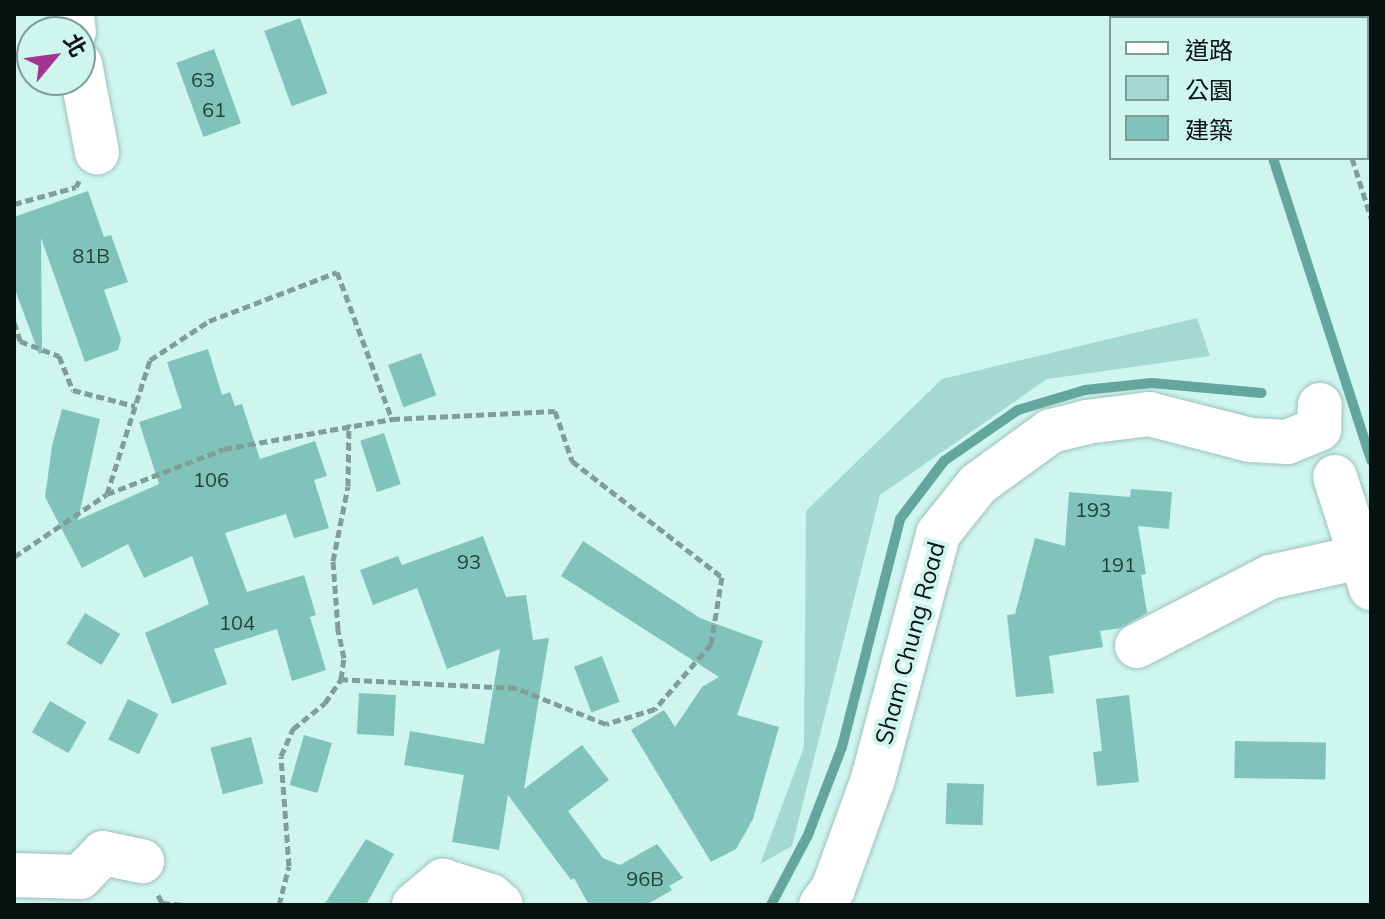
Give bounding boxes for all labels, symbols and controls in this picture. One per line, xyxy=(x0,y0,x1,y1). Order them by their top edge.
north arrow xyxy=(16,16,96,96)
legend xyxy=(1109,16,1369,160)
text: 北 xyxy=(58,29,93,62)
text: 道路 xyxy=(1185,35,1233,65)
house number: 63 xyxy=(191,67,215,91)
text: 公園 xyxy=(1185,75,1233,105)
house number: 61 xyxy=(202,97,226,121)
text: 建築 xyxy=(1185,115,1233,145)
house number: 81B xyxy=(72,243,110,267)
house number: 106 xyxy=(193,467,229,491)
house number: 193 xyxy=(1075,497,1111,521)
street label: Sham Chung Road xyxy=(869,538,951,748)
house number: 93 xyxy=(457,549,481,573)
house number: 191 xyxy=(1100,552,1136,576)
house number: 104 xyxy=(219,610,255,634)
house number: 96B xyxy=(626,866,664,890)

